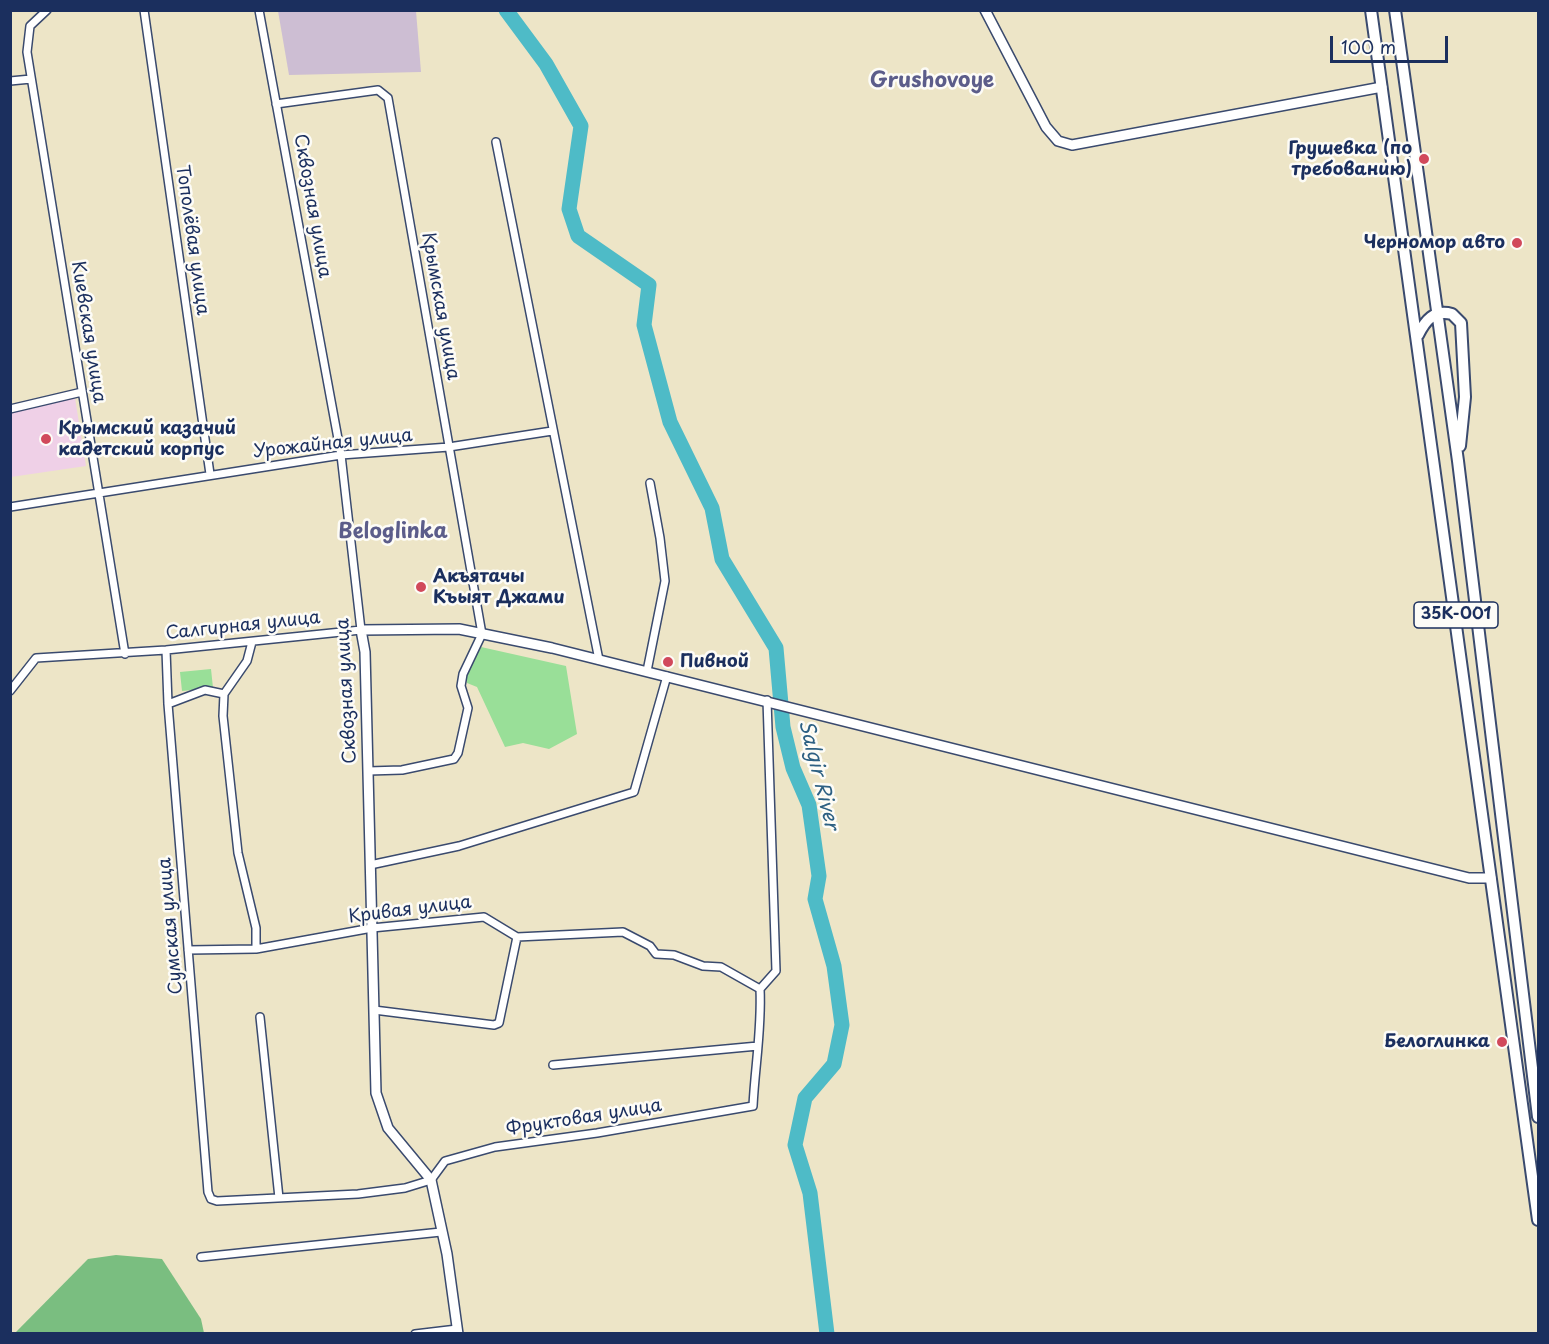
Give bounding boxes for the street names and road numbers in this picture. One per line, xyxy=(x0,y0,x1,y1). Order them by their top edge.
street label: Сквозная улица xyxy=(289,132,335,280)
street label: Тополёвая улица xyxy=(171,164,213,316)
street label: Крымская улица xyxy=(416,230,464,382)
street label: Киевская улица xyxy=(66,260,110,404)
street label: Урожайная улица xyxy=(252,425,414,463)
road number: 35К-001 xyxy=(1414,602,1498,628)
street label: Салгирная улица xyxy=(165,607,321,645)
street label: Сквозная улица xyxy=(332,618,362,764)
street label: Сумская улица xyxy=(154,857,188,995)
street label: Кривая улица xyxy=(347,892,473,928)
street label: Фруктовая улица xyxy=(505,1095,663,1141)

